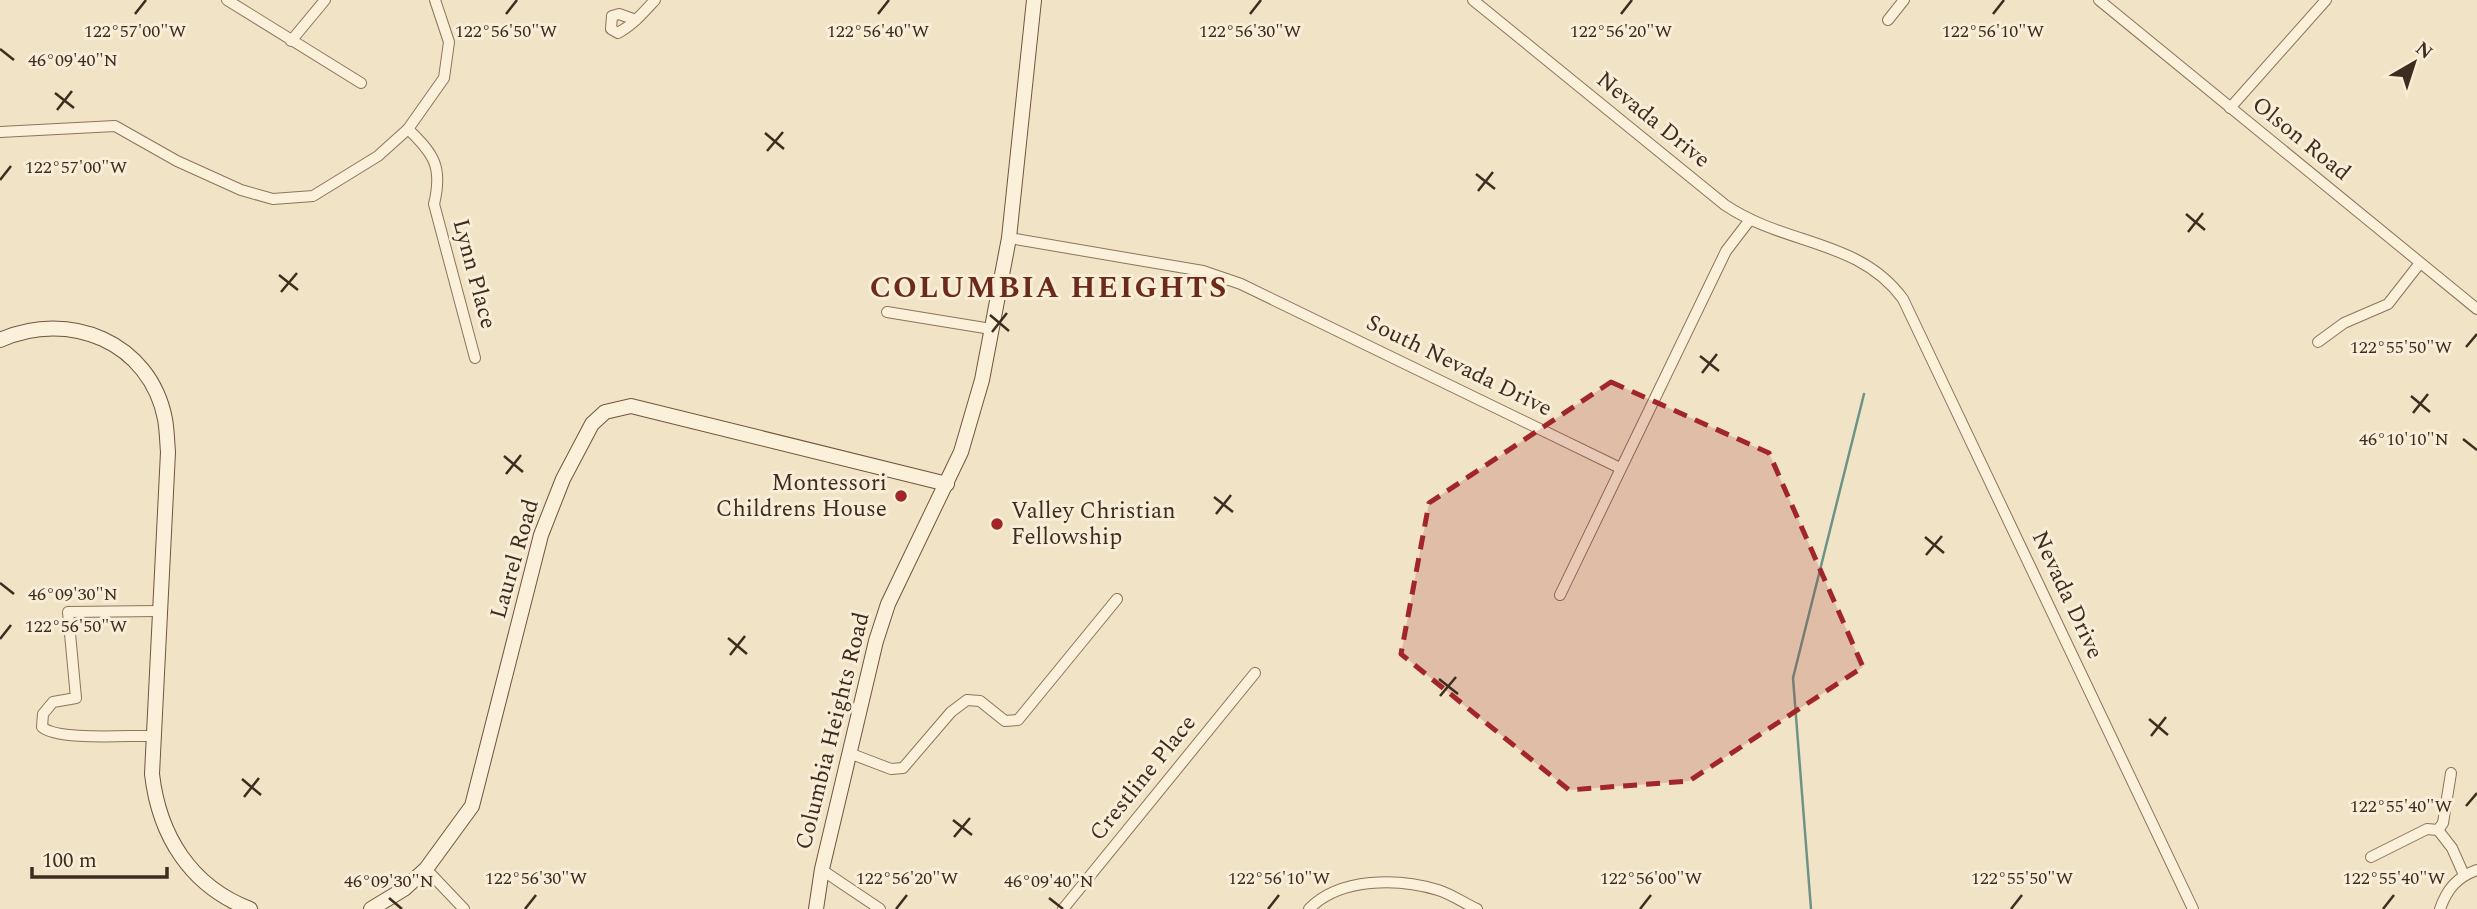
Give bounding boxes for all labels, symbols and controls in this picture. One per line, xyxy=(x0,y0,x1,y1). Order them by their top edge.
text: 122°57'00"W xyxy=(84,18,186,45)
text: 122°56'50"W xyxy=(455,18,557,45)
text: 122°56'40"W xyxy=(827,18,929,45)
text: 122°56'30"W xyxy=(1199,18,1301,45)
text: 122°56'20"W xyxy=(1570,18,1672,45)
text: 122°56'10"W xyxy=(1942,18,2044,45)
north arrow xyxy=(2379,28,2449,98)
text: N xyxy=(2409,35,2439,67)
text: 46°09'40"N xyxy=(28,47,118,74)
street label: Nevada Drive xyxy=(1588,63,1718,177)
street label: Olson Road xyxy=(2244,88,2358,190)
text: 122°57'00"W xyxy=(25,154,127,181)
street label: Lynn Place xyxy=(443,215,505,333)
district label: COLUMBIA HEIGHTS xyxy=(870,265,1228,311)
street label: South Nevada Drive xyxy=(1360,306,1558,426)
text: 122°55'50"W xyxy=(2350,334,2452,361)
text: 46°10'10"N xyxy=(2359,426,2449,453)
place label: Montessori Childrens House xyxy=(716,466,887,527)
marker: Montessori Childrens House xyxy=(893,488,909,504)
place label: Valley Christian Fellowship xyxy=(1011,494,1176,555)
street label: Laurel Road xyxy=(481,495,549,623)
marker: Valley Christian Fellowship xyxy=(989,516,1005,532)
street label: Nevada Drive xyxy=(2022,525,2112,665)
text: 46°09'30"N xyxy=(28,581,118,608)
street label: Columbia Heights Road xyxy=(787,608,879,853)
text: 122°56'50"W xyxy=(25,613,127,640)
street label: Crestline Place xyxy=(1081,707,1205,849)
text: 122°55'40"W xyxy=(2350,793,2452,820)
scale bar xyxy=(32,836,166,880)
text: 100 m xyxy=(42,845,97,877)
text: 122°56'30"W xyxy=(485,865,587,892)
text: 122°56'20"W xyxy=(856,865,958,892)
text: 122°56'10"W xyxy=(1228,865,1330,892)
text: 122°56'00"W xyxy=(1600,865,1702,892)
text: 122°55'50"W xyxy=(1971,865,2073,892)
text: 122°55'40"W xyxy=(2343,865,2445,892)
text: 46°09'30"N xyxy=(344,868,434,895)
text: 46°09'40"N xyxy=(1004,868,1094,895)

